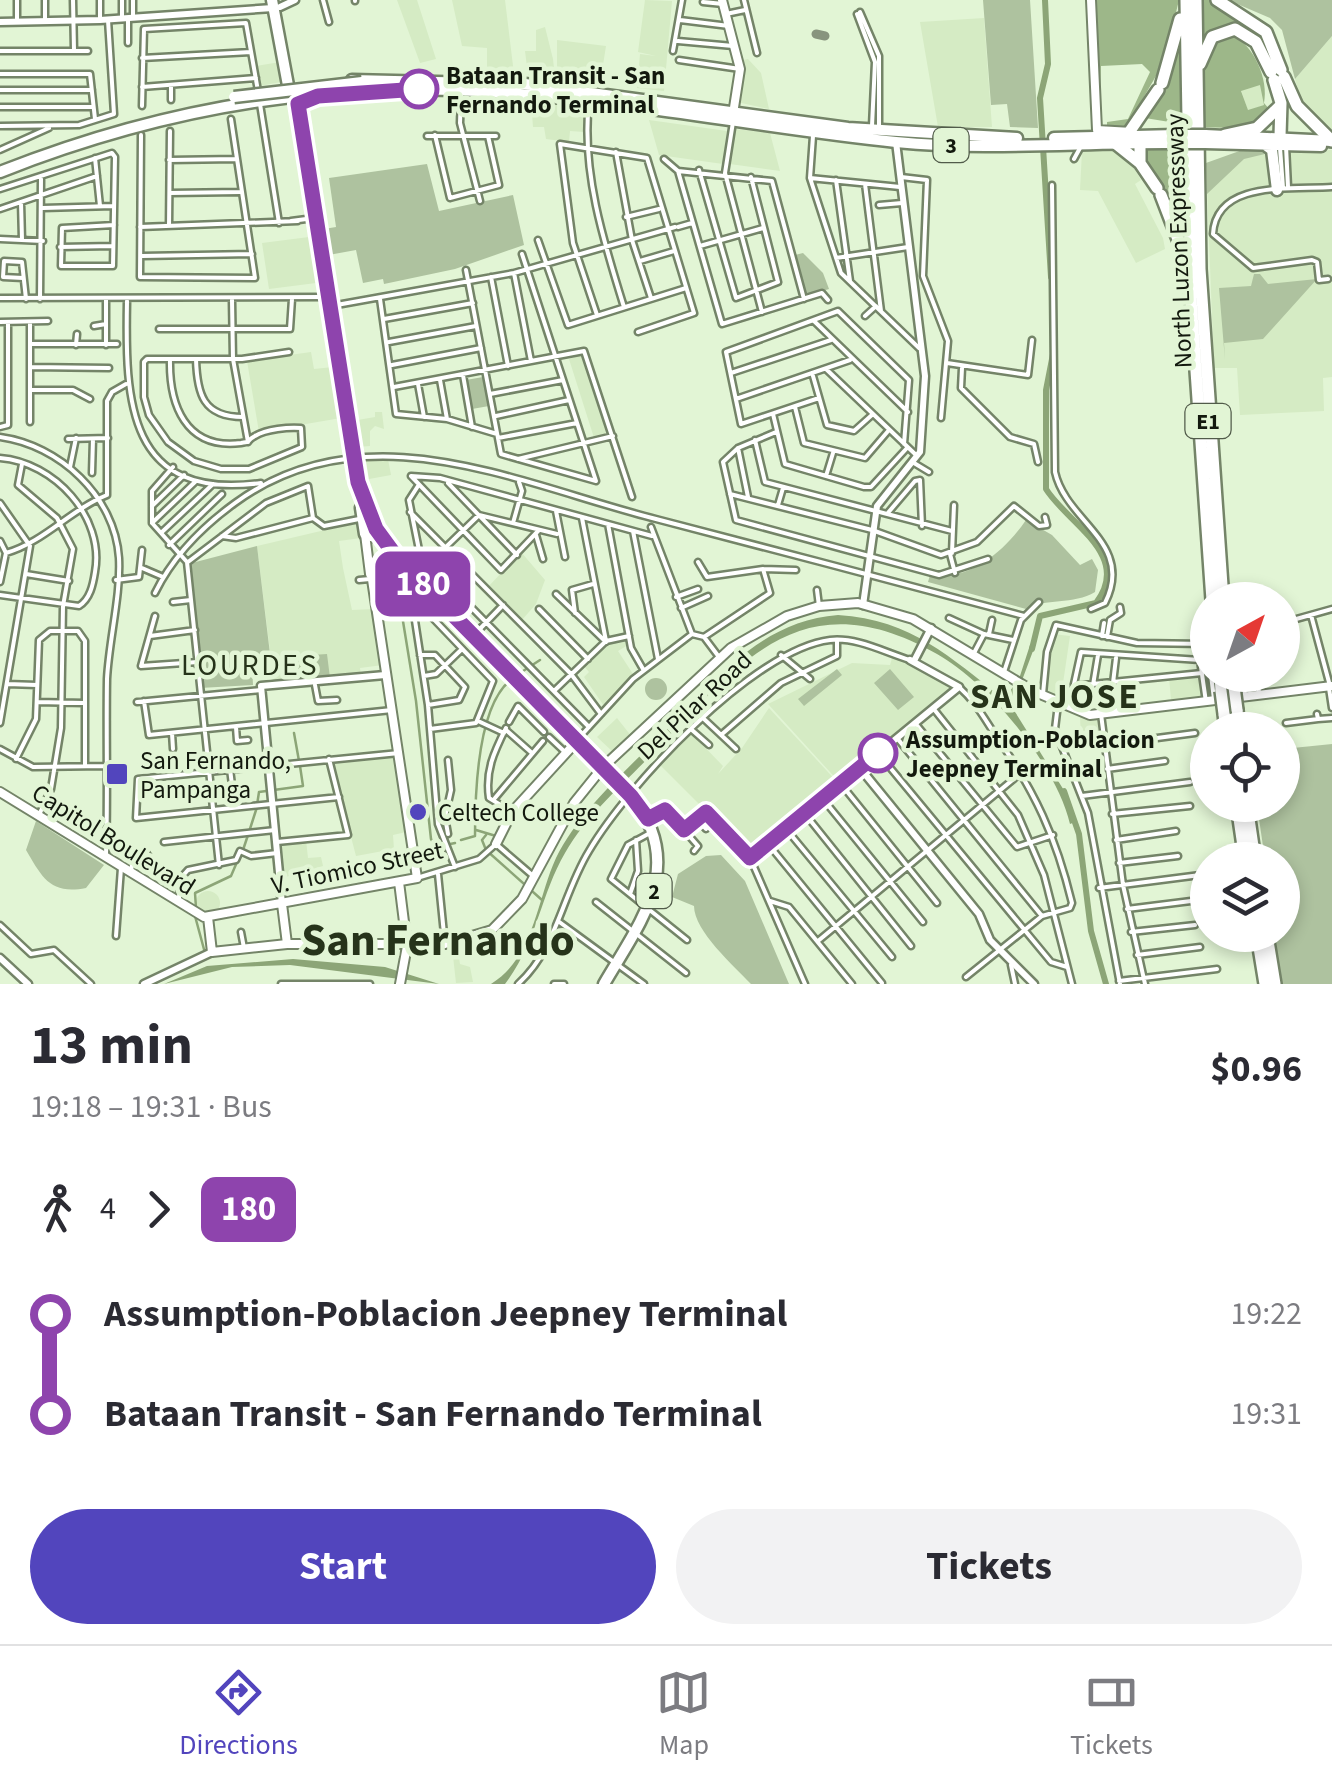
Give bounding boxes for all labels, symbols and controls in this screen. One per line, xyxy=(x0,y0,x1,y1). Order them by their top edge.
place label: Bataan Transit - San Fernando Terminal xyxy=(446,58,665,123)
marker: Bataan Transit - San Fernando Terminal xyxy=(400,70,438,108)
street label: North Luzon Expressway xyxy=(1157,113,1201,369)
road number: 3 xyxy=(934,128,968,162)
road number: E1 xyxy=(1186,404,1230,438)
line badge: 180 xyxy=(366,552,480,616)
text: 180 xyxy=(395,559,451,609)
north arrow xyxy=(1190,582,1300,692)
map controls xyxy=(1190,582,1300,952)
street label: Del Pilar Road xyxy=(629,643,760,769)
district label: LOURDES xyxy=(181,644,319,687)
district label: SAN JOSE xyxy=(970,672,1140,722)
button: locate xyxy=(1190,712,1300,822)
place label: Assumption-Poblacion Jeepney Terminal xyxy=(905,722,1155,787)
marker: Assumption-Poblacion Jeepney Terminal xyxy=(859,734,897,772)
place label: San Fernando, Pampanga xyxy=(140,743,291,808)
marker: San Fernando, Pampanga xyxy=(104,761,130,787)
street label: Capitol Boulevard xyxy=(25,775,202,905)
place label: Celtech College xyxy=(438,795,599,831)
marker: Celtech College xyxy=(407,801,429,823)
street label: V. Tiomico Street xyxy=(268,832,447,904)
button: layers xyxy=(1190,842,1300,952)
road number: 2 xyxy=(636,874,672,908)
district label: San Fernando xyxy=(301,909,575,973)
text: 13 min xyxy=(30,1007,193,1085)
text: $0.96 xyxy=(1210,1042,1302,1096)
text: 19:18 – 19:31 · Bus xyxy=(30,1084,272,1130)
icon: walk xyxy=(30,1182,85,1237)
icon: forward xyxy=(131,1182,186,1237)
text: 180 xyxy=(221,1184,276,1234)
text: 4 xyxy=(100,1186,116,1232)
text: Assumption-Poblacion Jeepney Terminal xyxy=(104,1287,787,1341)
text: 19:22 xyxy=(1230,1291,1302,1337)
text: Bataan Transit - San Fernando Terminal xyxy=(104,1387,762,1441)
text: 19:31 xyxy=(1230,1391,1302,1437)
button: Start xyxy=(30,1509,656,1624)
button: Tickets xyxy=(676,1509,1302,1624)
tab: Directions xyxy=(179,1665,298,1765)
tab: Map xyxy=(656,1665,711,1765)
tab: Tickets xyxy=(1070,1665,1153,1765)

